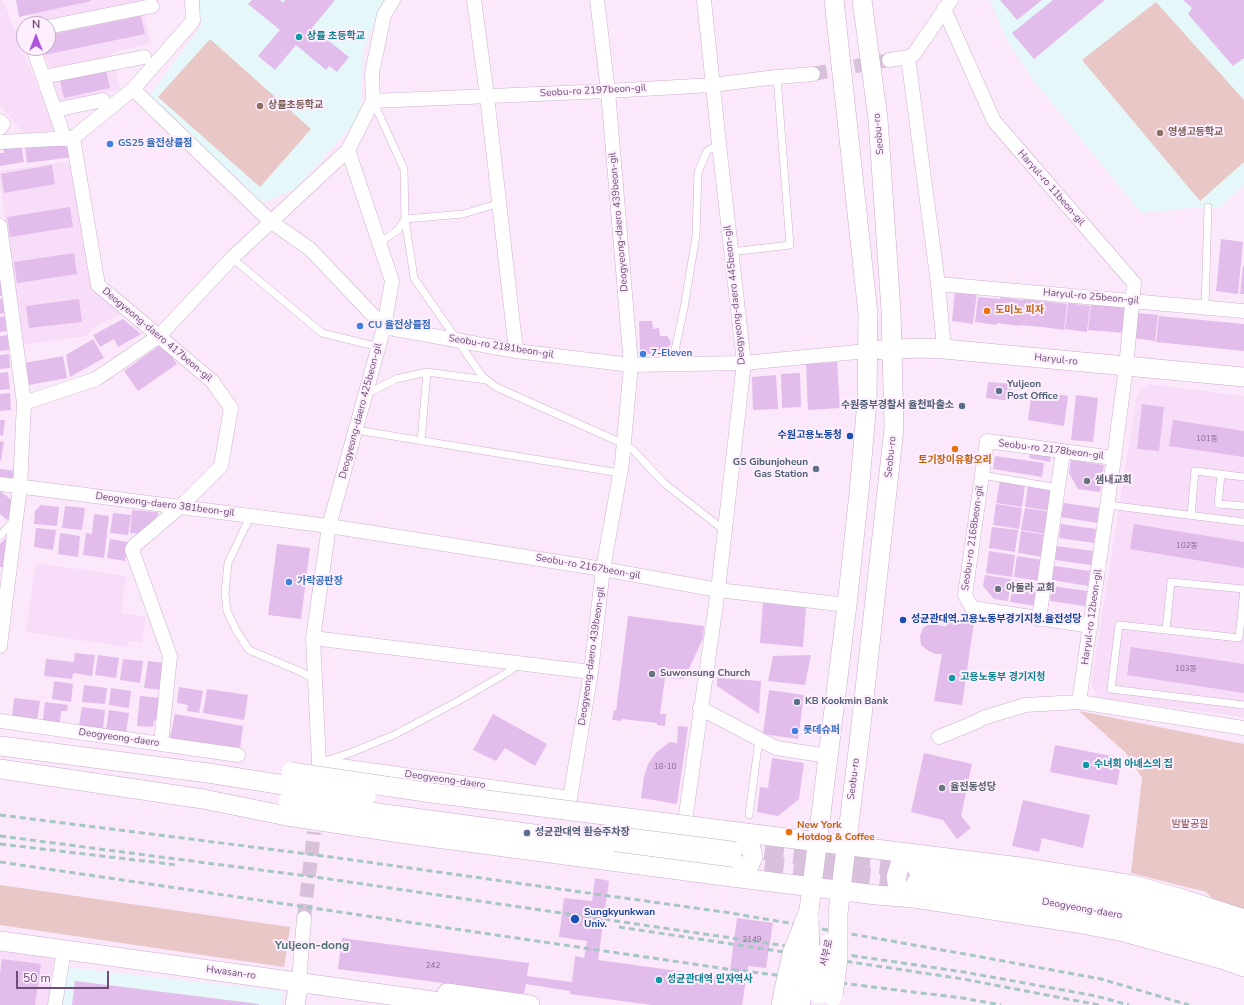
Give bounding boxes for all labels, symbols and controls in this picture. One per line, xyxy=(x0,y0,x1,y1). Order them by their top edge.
north arrow xyxy=(16,16,56,56)
text: N xyxy=(32,17,40,32)
place label: 상률 초등학교 xyxy=(307,31,365,43)
marker: 상률 초등학교 xyxy=(294,32,304,42)
street label: Seobu-ro 2197beon-gil xyxy=(540,82,646,100)
place label: 상률초등학교 xyxy=(268,100,323,112)
marker: 상률초등학교 xyxy=(255,101,265,111)
street label: Seobu-ro xyxy=(871,113,887,155)
place label: 영생고등학교 xyxy=(1168,127,1223,139)
marker: 영생고등학교 xyxy=(1155,128,1165,138)
place label: GS25 율전상률점 xyxy=(118,138,192,150)
marker: GS25 율전상률점 xyxy=(105,139,115,149)
street label: Haryul-ro 11beon-gil xyxy=(1015,148,1087,228)
street label: Deogyeong-daero 439beon-gil xyxy=(607,152,631,292)
street label: Deogyeong-daero 445beon-gil xyxy=(722,225,748,365)
street label: Deogyeong-daero 417beon-gil xyxy=(100,285,214,385)
street label: Haryul-ro 25beon-gil xyxy=(1043,287,1139,307)
place label: 도미노 피자 xyxy=(995,305,1044,317)
marker: 도미노 피자 xyxy=(982,306,992,316)
place label: CU 율전상률점 xyxy=(368,320,431,332)
marker: CU 율전상률점 xyxy=(355,321,365,331)
street label: Seobu-ro 2181beon-gil xyxy=(448,333,554,361)
street label: Deogyeong-daero 425beon-gil xyxy=(337,342,385,480)
place label: 7-Eleven xyxy=(651,348,692,360)
marker: 7-Eleven xyxy=(638,349,648,359)
street label: Haryul-ro xyxy=(1034,352,1078,368)
place label: Yuljeon Post Office xyxy=(1007,379,1058,402)
marker: Yuljeon Post Office xyxy=(994,386,1004,396)
place label: 수원중부경찰서 율천파출소 xyxy=(841,400,954,412)
marker: 수원중부경찰서 율천파출소 xyxy=(957,401,967,411)
place label: 수원고용노동청 xyxy=(778,430,842,442)
marker: 수원고용노동청 xyxy=(845,431,855,441)
house number: 101동 xyxy=(1196,434,1218,444)
street label: Seobu-ro xyxy=(883,436,899,478)
street label: Seobu-ro 2178beon-gil xyxy=(998,438,1104,462)
marker: 토기장이유황오리 xyxy=(950,444,960,454)
place label: 토기장이유황오리 xyxy=(918,455,992,467)
place label: GS Gibunjoheun Gas Station xyxy=(733,457,808,480)
marker: GS Gibunjoheun Gas Station xyxy=(811,464,821,474)
place label: 샘내교회 xyxy=(1095,475,1132,487)
marker: 샘내교회 xyxy=(1082,476,1092,486)
street label: Seobu-ro 2168beon-gil xyxy=(960,485,986,591)
street label: Deogyeong-daero 381beon-gil xyxy=(95,491,235,519)
house number: 102동 xyxy=(1176,541,1198,551)
street label: Seobu-ro 2167beon-gil xyxy=(535,552,641,582)
street label: Haryul-ro 12beon-gil xyxy=(1079,569,1105,665)
place label: 가락공판장 xyxy=(297,576,343,588)
marker: 가락공판장 xyxy=(284,577,294,587)
place label: 아둘라 교회 xyxy=(1006,583,1055,595)
marker: 아둘라 교회 xyxy=(993,584,1003,594)
street label: Deogyeong-daero 439beon-gil xyxy=(576,586,608,726)
place label: 성균관대역.고용노동부경기지청.율전성당 xyxy=(911,614,1082,626)
marker: 성균관대역.고용노동부경기지청.율전성당 xyxy=(898,615,908,625)
house number: 103동 xyxy=(1175,664,1197,674)
place label: Suwonsung Church xyxy=(660,668,750,680)
marker: Suwonsung Church xyxy=(647,669,657,679)
place label: 고용노동부 경기지청 xyxy=(960,672,1045,684)
marker: 고용노동부 경기지청 xyxy=(947,673,957,683)
place label: KB Kookmin Bank xyxy=(805,696,888,708)
marker: KB Kookmin Bank xyxy=(792,697,802,707)
place label: 롯데슈퍼 xyxy=(803,725,840,737)
street label: Deogyeong-daero xyxy=(78,726,160,750)
marker: 롯데슈퍼 xyxy=(790,726,800,736)
street label: Seobu-ro xyxy=(845,758,863,800)
place label: 수녀회 아녜스의 집 xyxy=(1094,759,1173,771)
marker: 수녀회 아녜스의 집 xyxy=(1081,760,1091,770)
house number: 18-10 xyxy=(654,762,676,772)
street label: Deogyeong-daero xyxy=(404,768,486,792)
place label: 율전동성당 xyxy=(950,782,996,794)
marker: 율전동성당 xyxy=(937,783,947,793)
park label: 밤밭공원 xyxy=(1172,819,1208,831)
place label: New York Hotdog & Coffee xyxy=(797,820,875,844)
place label: 성균관대역 환승주차장 xyxy=(535,827,630,839)
marker: New York Hotdog & Coffee xyxy=(784,827,794,837)
marker: 성균관대역 환승주차장 xyxy=(522,828,532,838)
street label: Deogyeong-daero xyxy=(1041,896,1123,922)
place label: Sungkyunkwan Univ. xyxy=(584,907,655,930)
marker: Sungkyunkwan Univ. xyxy=(569,913,581,925)
house number: 2149 xyxy=(742,935,762,945)
street label: 서부로 xyxy=(818,938,836,968)
district label: Yuljeon-dong xyxy=(275,939,349,953)
house number: 242 xyxy=(426,961,440,971)
scale bar xyxy=(18,963,111,989)
street label: Hwasan-ro xyxy=(205,964,257,982)
text: 50 m xyxy=(23,970,51,986)
place label: 성균관대역 민자역사 xyxy=(667,974,752,986)
marker: 성균관대역 민자역사 xyxy=(654,975,664,985)

